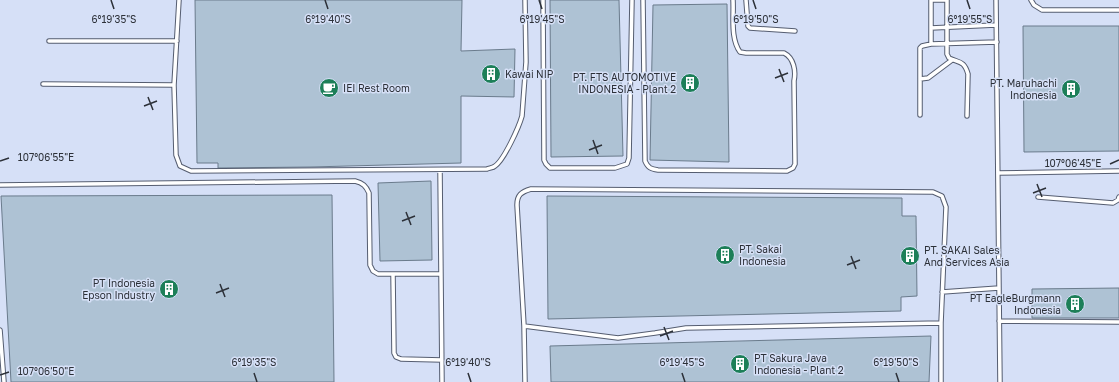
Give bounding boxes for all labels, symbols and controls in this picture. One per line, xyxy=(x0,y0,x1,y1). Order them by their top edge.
text: 6°19'35"S xyxy=(92,13,137,25)
text: 6°19'40"S xyxy=(305,13,351,25)
text: 6°19'45"S xyxy=(519,13,565,25)
text: 6°19'50"S xyxy=(733,13,779,25)
text: 6°19'55"S xyxy=(948,13,992,25)
building icon: Kawai NIP xyxy=(480,63,502,85)
place label: Kawai NIP xyxy=(505,68,554,80)
place label: PT. FTS AUTOMOTIVE INDONESIA - Plant 2 xyxy=(573,71,676,95)
building icon: PT. FTS AUTOMOTIVE INDONESIA - Plant 2 xyxy=(679,72,701,94)
cafe icon: IEI Rest Room xyxy=(318,77,340,99)
place label: PT. Maruhachi Indonesia xyxy=(990,77,1057,101)
building icon: PT. Maruhachi Indonesia xyxy=(1060,78,1082,100)
place label: IEI Rest Room xyxy=(343,82,410,94)
text: 107°06'55"E xyxy=(18,151,74,163)
text: 107°06'45"E xyxy=(1045,157,1101,169)
place label: PT. Sakai Indonesia xyxy=(739,243,786,267)
building icon: PT. Sakai Indonesia xyxy=(714,244,736,266)
place label: PT. SAKAI Sales And Services Asia xyxy=(924,244,1010,268)
building icon: PT. SAKAI Sales And Services Asia xyxy=(899,245,921,267)
place label: PT Indonesia Epson Industry xyxy=(82,277,155,301)
building icon: PT Indonesia Epson Industry xyxy=(158,278,180,300)
place label: PT EagleBurgmann Indonesia xyxy=(970,292,1061,316)
building icon: PT EagleBurgmann Indonesia xyxy=(1064,293,1086,315)
place label: PT Sakura Java Indonesia - Plant 2 xyxy=(754,352,844,376)
building icon: PT Sakura Java Indonesia - Plant 2 xyxy=(729,353,751,375)
text: 6°19'35"S xyxy=(232,356,277,368)
text: 6°19'40"S xyxy=(445,356,491,368)
text: 6°19'45"S xyxy=(659,356,705,368)
text: 6°19'50"S xyxy=(873,356,919,368)
text: 107°06'50"E xyxy=(18,365,74,377)

